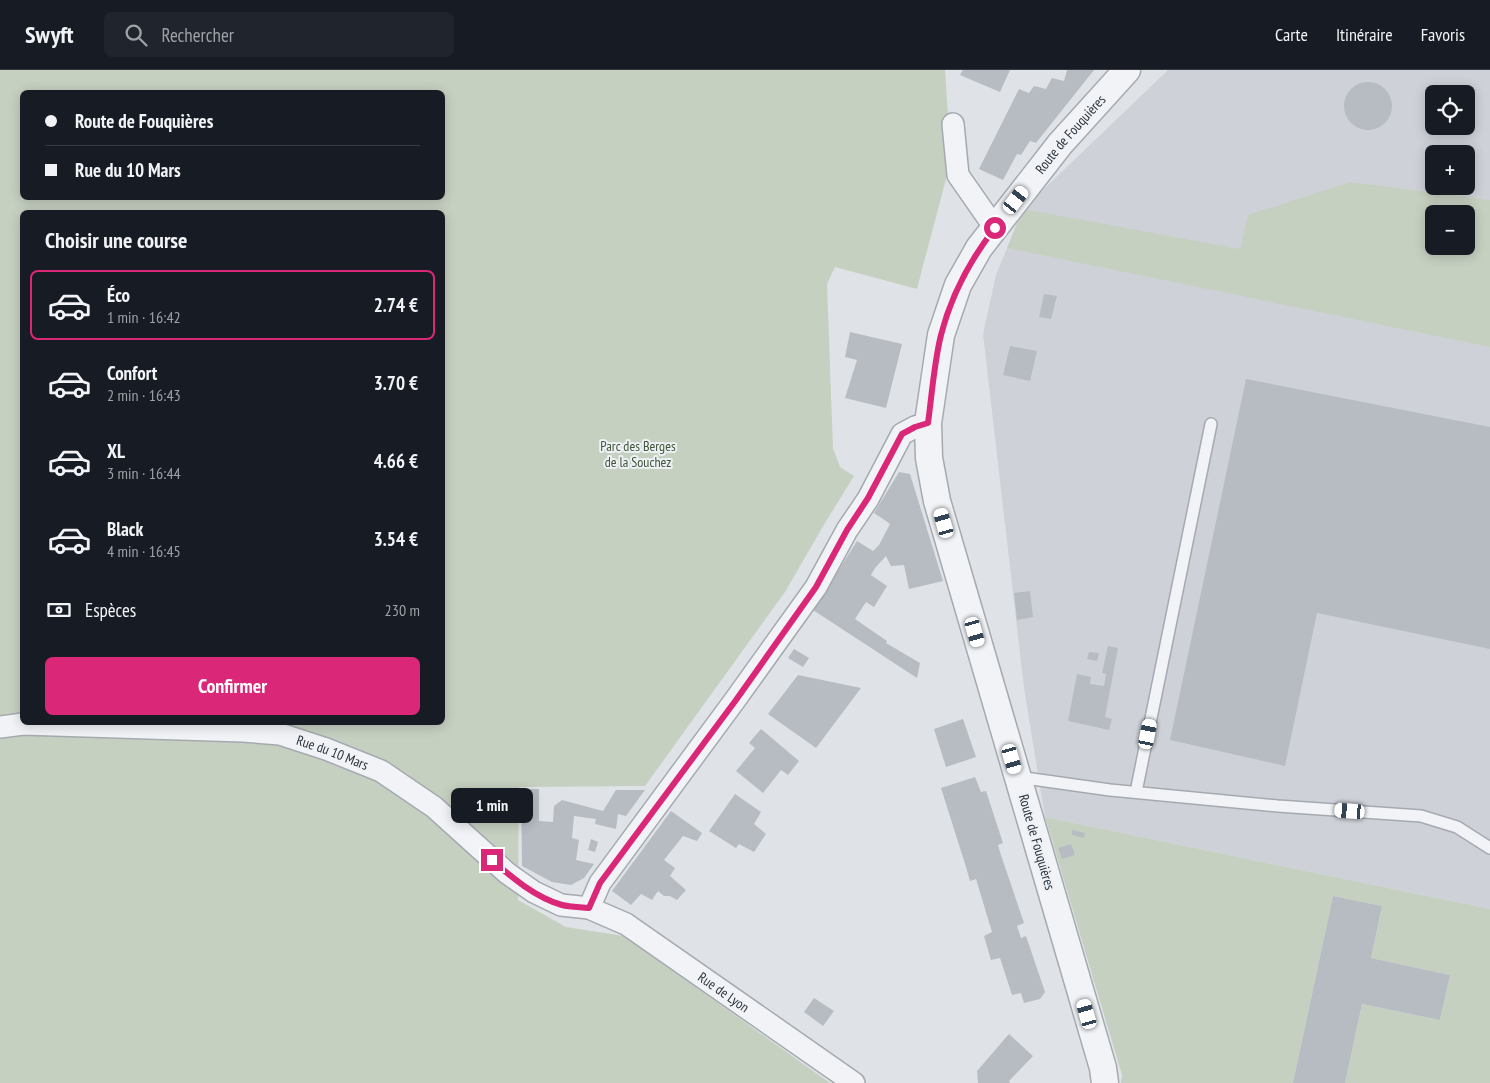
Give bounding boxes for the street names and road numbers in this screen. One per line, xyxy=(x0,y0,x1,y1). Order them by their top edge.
street label: Route de Fouquières xyxy=(1031,91,1110,177)
street label: Rue du 10 Mars xyxy=(294,731,371,774)
street label: Route de Fouquières xyxy=(1015,792,1059,892)
street label: Rue de Lyon xyxy=(694,968,753,1016)

